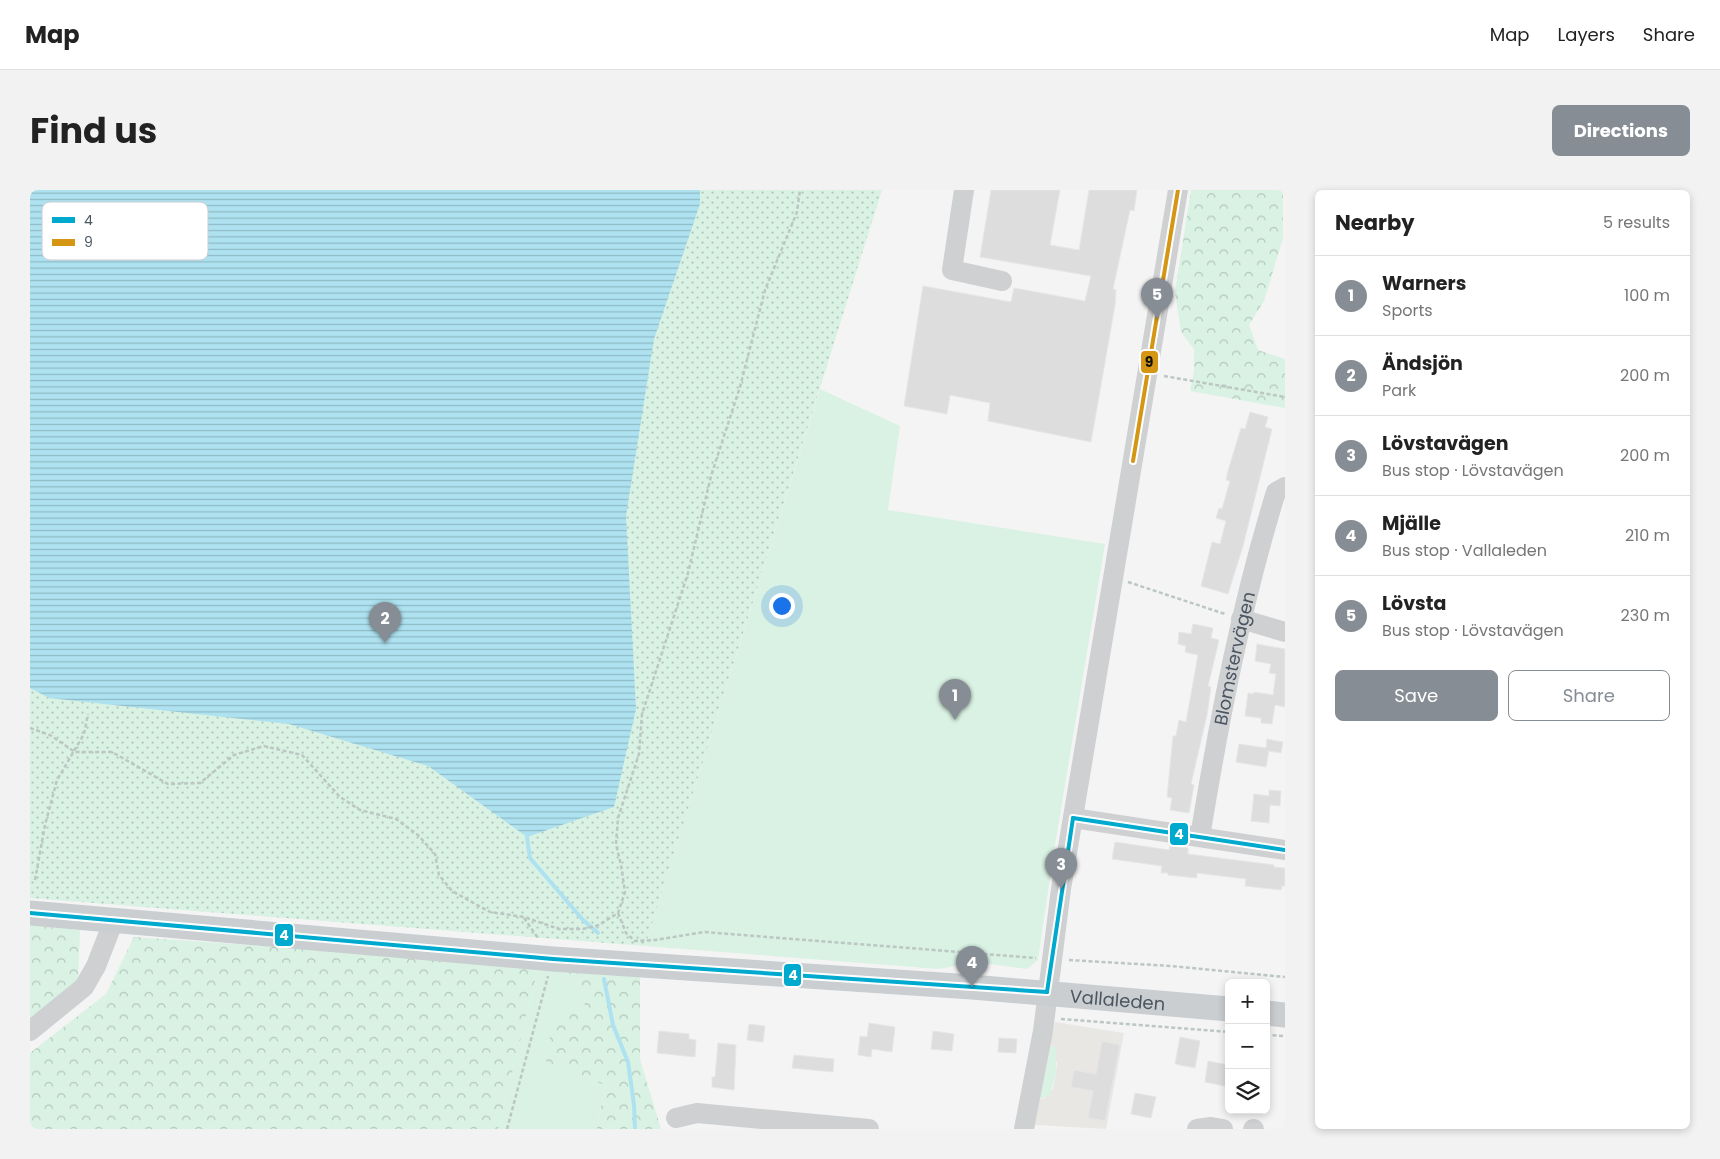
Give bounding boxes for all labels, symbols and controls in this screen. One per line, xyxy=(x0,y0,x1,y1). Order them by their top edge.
text: Map xyxy=(25,18,80,51)
text: Map xyxy=(1490,22,1530,47)
text: Layers xyxy=(1558,22,1615,47)
text: Share xyxy=(1643,22,1695,47)
button: Directions xyxy=(1552,105,1690,156)
text: Find us xyxy=(30,106,157,155)
legend xyxy=(42,202,208,260)
text: Nearby xyxy=(1335,208,1415,237)
text: 4 xyxy=(84,210,93,230)
text: 5 results xyxy=(1603,211,1670,234)
text: 9 xyxy=(84,232,93,252)
text: Warners xyxy=(1382,270,1466,297)
pin: 5 xyxy=(1141,278,1173,319)
text: 1 xyxy=(1348,284,1354,307)
text: 100 m xyxy=(1624,284,1670,307)
text: Sports xyxy=(1382,299,1433,322)
line badge: 9 xyxy=(1140,350,1159,374)
text: Ändsjön xyxy=(1382,350,1463,377)
text: 9 xyxy=(1145,352,1153,372)
text: 2 xyxy=(1346,364,1356,387)
text: 200 m xyxy=(1620,364,1670,387)
text: Park xyxy=(1382,379,1416,402)
text: Lövstavägen xyxy=(1382,430,1508,457)
text: 3 xyxy=(1346,444,1356,467)
text: 200 m xyxy=(1620,444,1670,467)
text: Bus stop · Lövstavägen xyxy=(1382,459,1564,482)
text: Mjälle xyxy=(1382,510,1441,537)
text: 4 xyxy=(1346,524,1356,547)
text: 210 m xyxy=(1625,524,1670,547)
text: Bus stop · Vallaleden xyxy=(1382,539,1547,562)
street label: Blomstervägen xyxy=(1207,589,1261,727)
text: Lövsta xyxy=(1382,590,1446,617)
your location xyxy=(769,593,795,619)
pin: 2 xyxy=(369,602,401,643)
text: 5 xyxy=(1346,604,1356,627)
text: 230 m xyxy=(1621,604,1670,627)
text: Bus stop · Lövstavägen xyxy=(1382,619,1564,642)
button: Save xyxy=(1335,670,1498,721)
button: Share xyxy=(1508,670,1670,721)
pin: 1 xyxy=(939,679,971,720)
line badge: 4 xyxy=(1169,822,1189,846)
text: 4 xyxy=(1174,824,1184,844)
pin: 3 xyxy=(1045,848,1077,889)
line badge: 4 xyxy=(274,923,294,947)
text: 4 xyxy=(279,925,289,945)
pin: 4 xyxy=(956,946,988,987)
line badge: 4 xyxy=(783,963,802,987)
text: 4 xyxy=(788,965,798,985)
map controls xyxy=(1225,979,1270,1114)
button: + xyxy=(1225,979,1270,1024)
street label: Vallaleden xyxy=(1069,983,1166,1016)
button: − xyxy=(1225,1024,1270,1069)
button: layers xyxy=(1225,1069,1270,1114)

